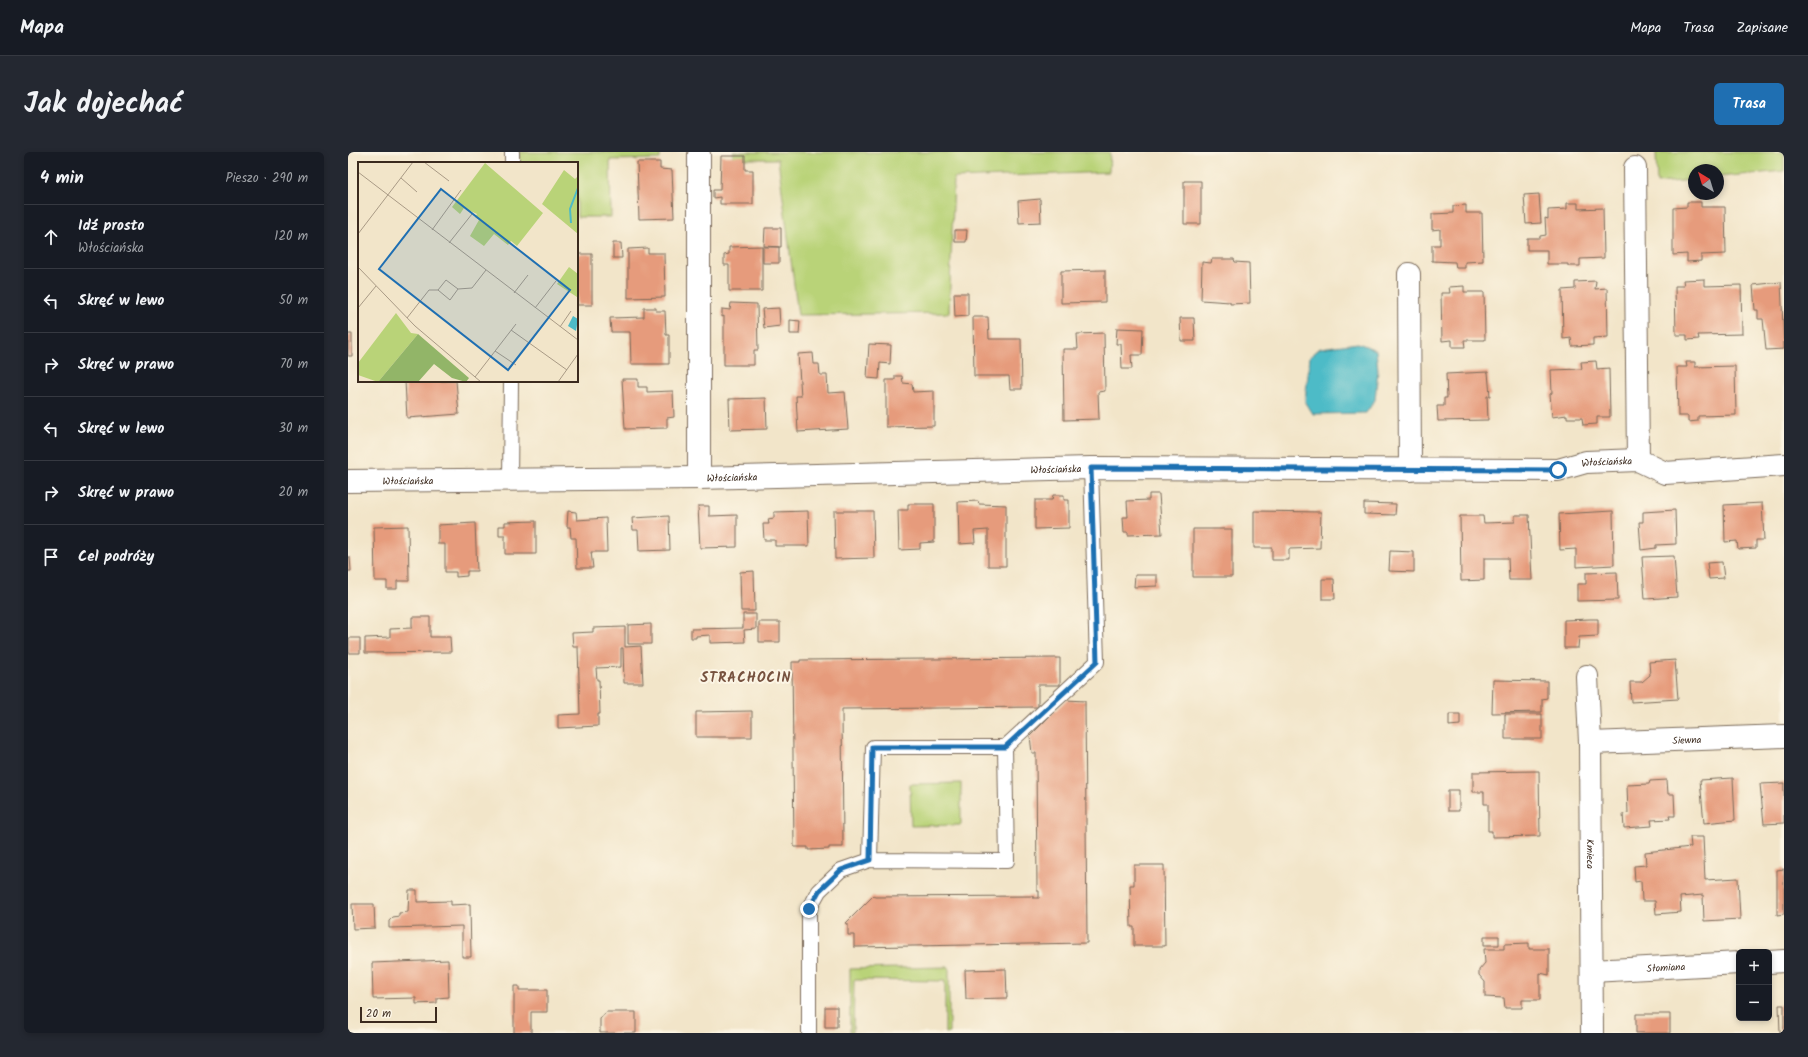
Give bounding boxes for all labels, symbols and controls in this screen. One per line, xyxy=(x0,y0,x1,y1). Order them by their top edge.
text: Mapa xyxy=(20,13,64,43)
text: Mapa xyxy=(1630,17,1661,39)
text: Trasa xyxy=(1683,17,1714,39)
text: Zapisane xyxy=(1736,17,1788,39)
text: Jak dojechać xyxy=(24,82,183,127)
button: Trasa xyxy=(1714,83,1784,125)
inset map xyxy=(358,162,578,382)
north arrow xyxy=(1688,164,1724,200)
text: 4 min xyxy=(40,165,84,192)
text: Pieszo · 290 m xyxy=(225,168,308,189)
text: Idź prosto xyxy=(78,214,144,238)
icon: ahead xyxy=(40,226,62,248)
text: 120 m xyxy=(274,226,308,247)
text: Włościańska xyxy=(78,238,144,259)
text: Skręć w lewo xyxy=(78,289,164,313)
icon: left xyxy=(40,290,62,312)
text: 50 m xyxy=(279,290,308,311)
text: Skręć w prawo xyxy=(78,353,174,377)
icon: right xyxy=(40,354,62,376)
text: 70 m xyxy=(280,354,308,375)
text: Skręć w lewo xyxy=(78,417,164,441)
icon: left xyxy=(40,418,62,440)
text: 30 m xyxy=(279,418,308,439)
street label: Włościańska xyxy=(1580,453,1633,472)
street label: Włościańska xyxy=(1030,461,1082,479)
route start xyxy=(1549,461,1567,479)
street label: Włościańska xyxy=(706,470,758,487)
street label: Włościańska xyxy=(383,473,434,490)
text: Skręć w prawo xyxy=(78,481,174,505)
icon: right xyxy=(40,482,62,504)
text: 20 m xyxy=(278,482,308,503)
text: Cel podróży xyxy=(78,545,154,569)
icon: arrive xyxy=(40,546,62,568)
district label: STRACHOCIN xyxy=(701,667,791,689)
street label: Siewna xyxy=(1672,732,1702,749)
street label: Kmieca xyxy=(1582,839,1598,869)
route end xyxy=(800,900,818,918)
map controls xyxy=(1736,949,1772,1021)
button: + xyxy=(1736,949,1772,985)
street label: Słomiana xyxy=(1646,959,1686,977)
button: − xyxy=(1736,985,1772,1021)
scale bar xyxy=(360,1005,437,1024)
text: 20 m xyxy=(366,1005,391,1023)

